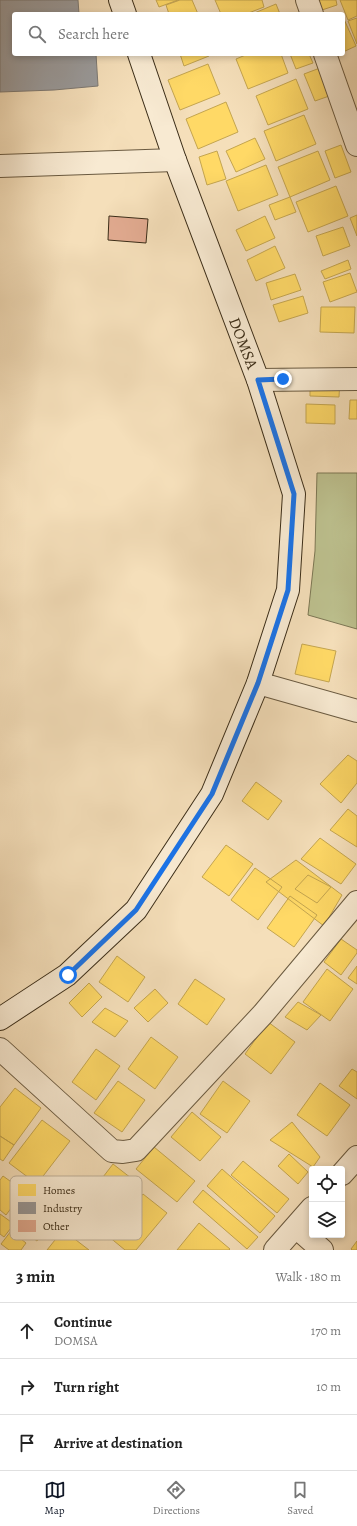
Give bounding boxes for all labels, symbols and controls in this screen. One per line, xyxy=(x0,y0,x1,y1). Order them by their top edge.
search box xyxy=(12,12,345,56)
icon: search xyxy=(26,23,48,45)
text: Search here xyxy=(58,24,129,44)
street label: DOMSA xyxy=(223,314,263,373)
route end xyxy=(274,370,292,388)
route start xyxy=(59,966,77,984)
map controls xyxy=(309,1166,345,1238)
button: locate xyxy=(309,1166,345,1202)
legend xyxy=(10,1176,142,1240)
text: Homes xyxy=(43,1183,75,1198)
text: Industry xyxy=(43,1201,82,1216)
button: layers xyxy=(309,1202,345,1238)
text: Other xyxy=(43,1219,69,1234)
text: 3 min xyxy=(16,1265,55,1288)
text: Walk · 180 m xyxy=(275,1268,341,1285)
text: Continue xyxy=(54,1312,112,1332)
icon: ahead xyxy=(16,1320,38,1342)
text: 170 m xyxy=(311,1322,341,1339)
text: DOMSA xyxy=(54,1332,98,1349)
icon: right xyxy=(16,1376,38,1398)
text: Turn right xyxy=(54,1377,119,1397)
text: 10 m xyxy=(316,1378,341,1395)
icon: arrive xyxy=(16,1432,38,1454)
text: Arrive at destination xyxy=(54,1433,183,1453)
tab: Map xyxy=(44,1479,66,1518)
tab: Directions xyxy=(153,1479,200,1518)
tab: Saved xyxy=(287,1479,313,1518)

